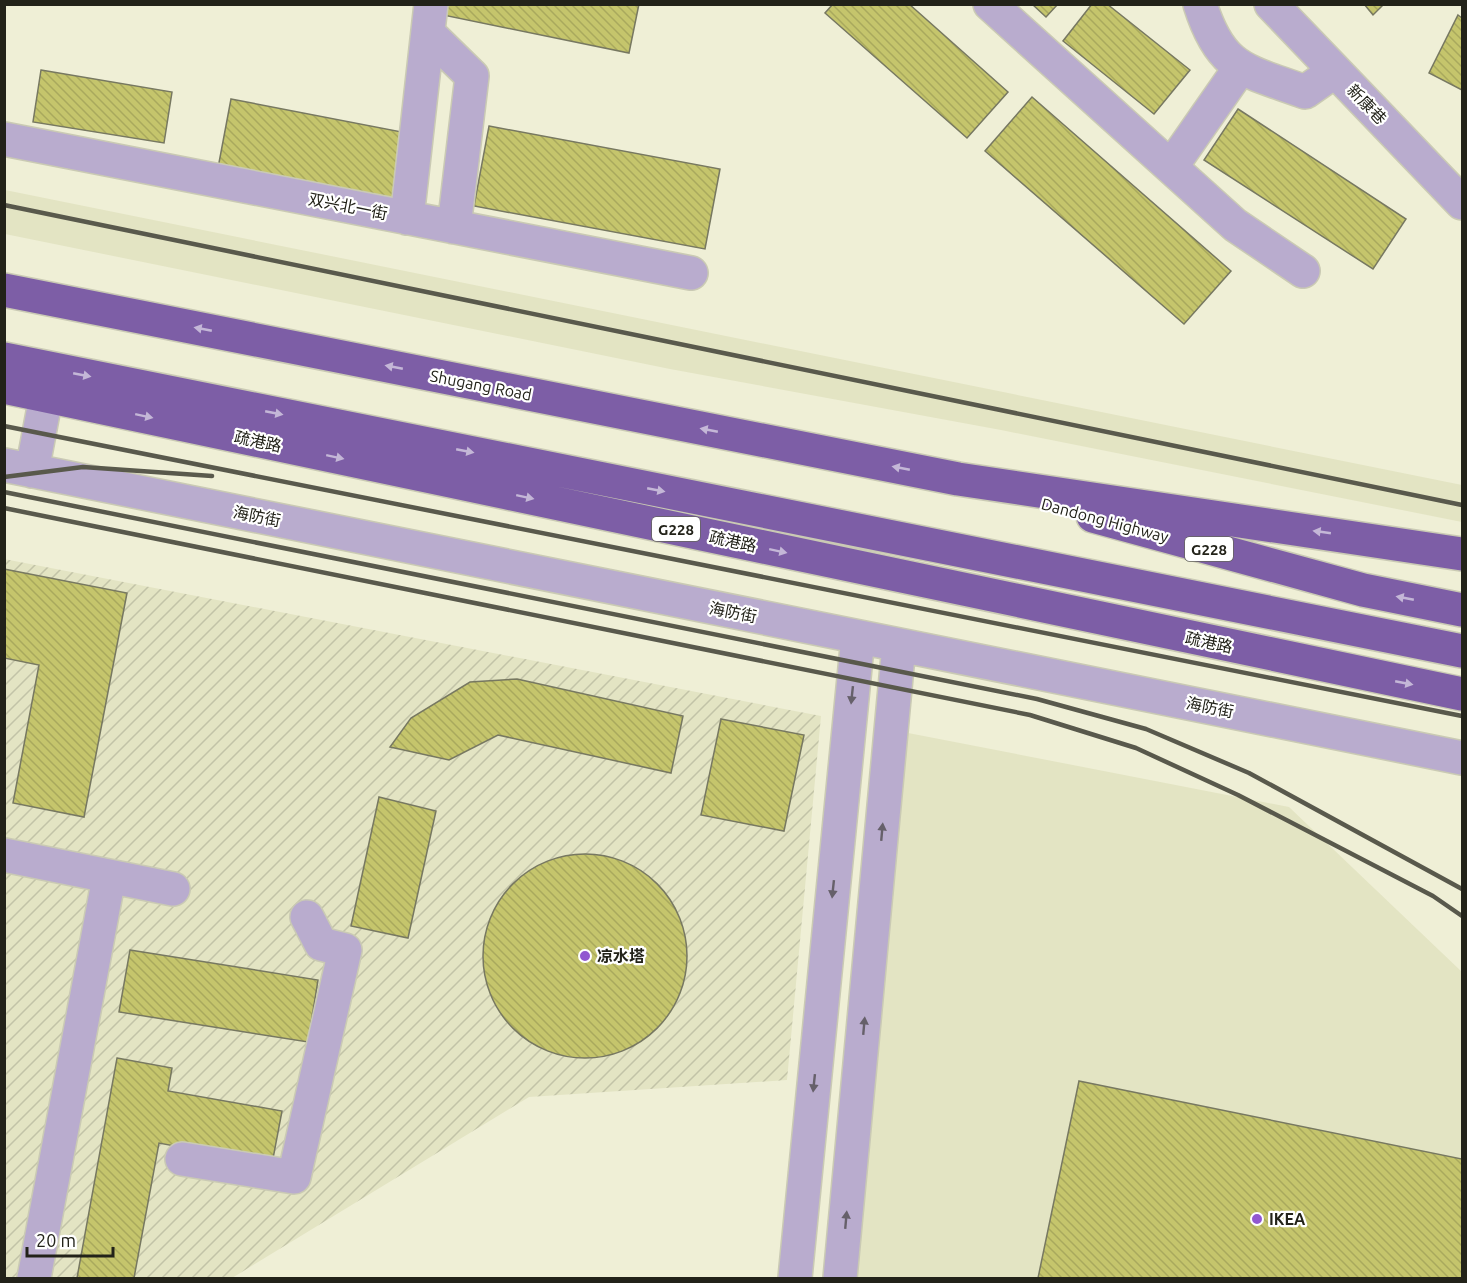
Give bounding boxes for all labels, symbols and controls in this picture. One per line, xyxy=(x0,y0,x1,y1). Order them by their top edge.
street label: 新康巷 xyxy=(1344,80,1390,128)
street label: 双兴北一街 xyxy=(307,190,389,222)
one-way arrow xyxy=(193,324,212,333)
one-way arrow xyxy=(385,362,404,371)
street label: Shugang Road xyxy=(429,366,533,404)
one-way arrow xyxy=(73,371,92,380)
one-way arrow xyxy=(264,409,283,418)
one-way arrow xyxy=(135,412,153,422)
one-way arrow xyxy=(700,425,719,434)
street label: 疏港路 xyxy=(233,427,283,455)
one-way arrow xyxy=(456,447,475,456)
one-way arrow xyxy=(325,453,344,462)
one-way arrow xyxy=(891,463,910,472)
one-way arrow xyxy=(647,486,666,495)
one-way arrow xyxy=(516,493,535,502)
street label: Dandong Highway xyxy=(1039,494,1171,546)
street label: 海防街 xyxy=(232,503,282,529)
road number: G228 xyxy=(652,517,700,541)
street label: 疏港路 xyxy=(708,527,758,555)
one-way arrow xyxy=(1312,528,1331,537)
road number: G228 xyxy=(1185,537,1233,561)
one-way arrow xyxy=(769,546,787,556)
one-way arrow xyxy=(1395,593,1414,602)
street label: 海防街 xyxy=(708,599,758,625)
street label: 疏港路 xyxy=(1184,628,1234,656)
one-way arrow xyxy=(1395,678,1413,688)
one-way arrow xyxy=(847,686,857,705)
street label: 海防街 xyxy=(1185,694,1235,720)
one-way arrow xyxy=(877,822,887,841)
one-way arrow xyxy=(828,880,838,899)
place label: 凉水塔 xyxy=(597,947,645,965)
marker: 凉水塔 xyxy=(578,949,592,963)
one-way arrow xyxy=(859,1017,869,1036)
one-way arrow xyxy=(809,1074,819,1093)
place label: IKEA xyxy=(1269,1210,1306,1228)
one-way arrow xyxy=(841,1211,851,1230)
marker: IKEA xyxy=(1250,1212,1264,1226)
scale bar xyxy=(27,1220,112,1258)
text: 20 m xyxy=(36,1230,76,1250)

